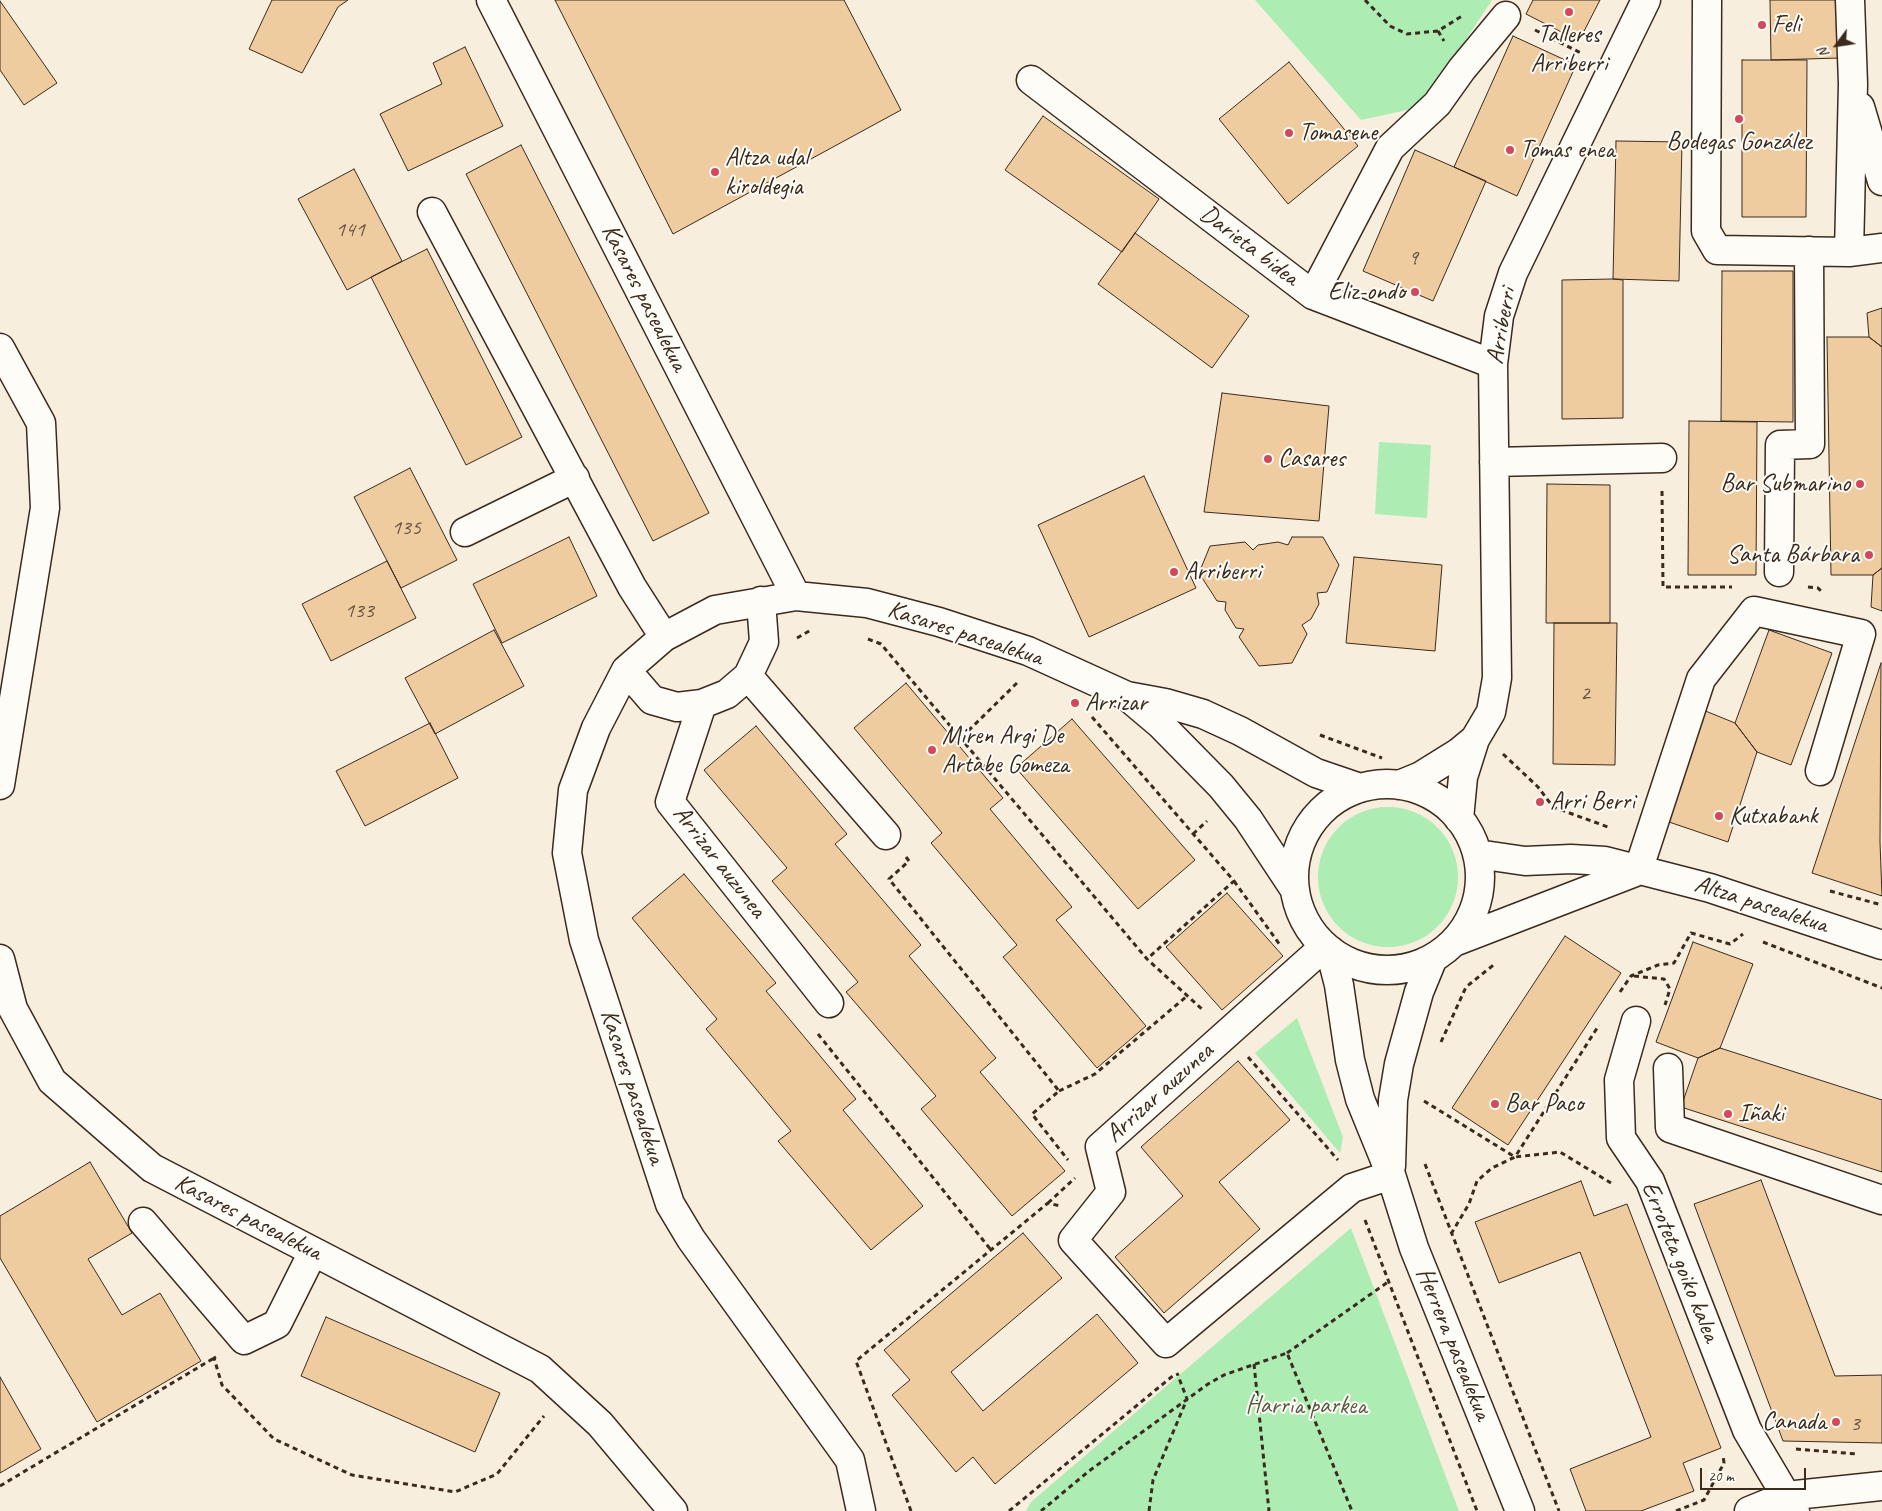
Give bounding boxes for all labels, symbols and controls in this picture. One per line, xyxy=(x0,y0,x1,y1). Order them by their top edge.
marker: Talleres Arriberri xyxy=(1563,6,1575,18)
place label: Feli xyxy=(1772,10,1800,40)
marker: Feli xyxy=(1756,19,1768,31)
place label: Talleres Arriberri xyxy=(1531,20,1607,79)
north arrow xyxy=(1812,20,1862,70)
text: N xyxy=(1814,45,1833,61)
marker: Bodegas González xyxy=(1733,113,1745,125)
place label: Tomasene xyxy=(1299,118,1377,148)
marker: Tomasene xyxy=(1283,127,1295,139)
place label: Bodegas González xyxy=(1667,127,1811,157)
place label: Tomas enea xyxy=(1520,135,1614,165)
place label: Altza udal kiroldegia xyxy=(725,143,808,202)
marker: Tomas enea xyxy=(1504,144,1516,156)
marker: Altza udal kiroldegia xyxy=(709,166,721,178)
street label: Darieta bidea xyxy=(1194,199,1304,293)
house number: 141 xyxy=(335,217,365,243)
street label: Kasares pasealekua xyxy=(594,220,694,376)
house number: 9 xyxy=(1408,245,1418,271)
place label: Eliz-ondo xyxy=(1328,277,1405,307)
marker: Eliz-ondo xyxy=(1409,286,1421,298)
street label: Arriberri xyxy=(1481,286,1523,366)
place label: Casares xyxy=(1278,444,1345,474)
marker: Casares xyxy=(1262,453,1274,465)
place label: Bar Submarino xyxy=(1720,469,1850,499)
marker: Bar Submarino xyxy=(1854,478,1866,490)
house number: 135 xyxy=(391,515,421,541)
place label: Santa Bárbara xyxy=(1727,540,1859,570)
marker: Santa Bárbara xyxy=(1863,549,1875,561)
place label: Arriberri xyxy=(1184,557,1261,587)
marker: Arriberri xyxy=(1168,566,1180,578)
street label: Kasares pasealekua xyxy=(884,595,1046,673)
house number: 133 xyxy=(344,598,374,624)
house number: 2 xyxy=(1580,681,1590,707)
place label: Arrizar xyxy=(1085,688,1147,718)
marker: Arrizar xyxy=(1069,697,1081,709)
place label: Miren Argi De Artabe Gomeza xyxy=(942,721,1069,780)
marker: Miren Argi De Artabe Gomeza xyxy=(926,744,938,756)
place label: Arri Berri xyxy=(1550,787,1635,817)
marker: Arri Berri xyxy=(1534,796,1546,808)
street label: Arrizar auzunea xyxy=(666,800,772,924)
place label: Kutxabank xyxy=(1729,801,1818,831)
marker: Kutxabank xyxy=(1713,810,1725,822)
street label: Altza pasealekua xyxy=(1691,869,1831,941)
street label: Kasares pasealekua xyxy=(593,1006,671,1168)
street label: Arrizar auzunea xyxy=(1100,1037,1220,1149)
place label: Bar Paco xyxy=(1505,1089,1583,1119)
marker: Bar Paco xyxy=(1489,1098,1501,1110)
place label: Iñaki xyxy=(1738,1099,1784,1129)
marker: Iñaki xyxy=(1722,1108,1734,1120)
street label: Kasares pasealekua xyxy=(170,1168,326,1268)
street label: Erroteta goiko kalea xyxy=(1634,1178,1726,1346)
street label: Herrera pasealekua xyxy=(1409,1263,1497,1425)
park label: Harria parkea xyxy=(1246,1391,1366,1421)
place label: Canada xyxy=(1762,1407,1826,1437)
house number: 3 xyxy=(1850,1411,1860,1437)
marker: Canada xyxy=(1830,1416,1842,1428)
scale bar xyxy=(1702,1458,1808,1490)
text: 20 m xyxy=(1708,1467,1734,1486)

